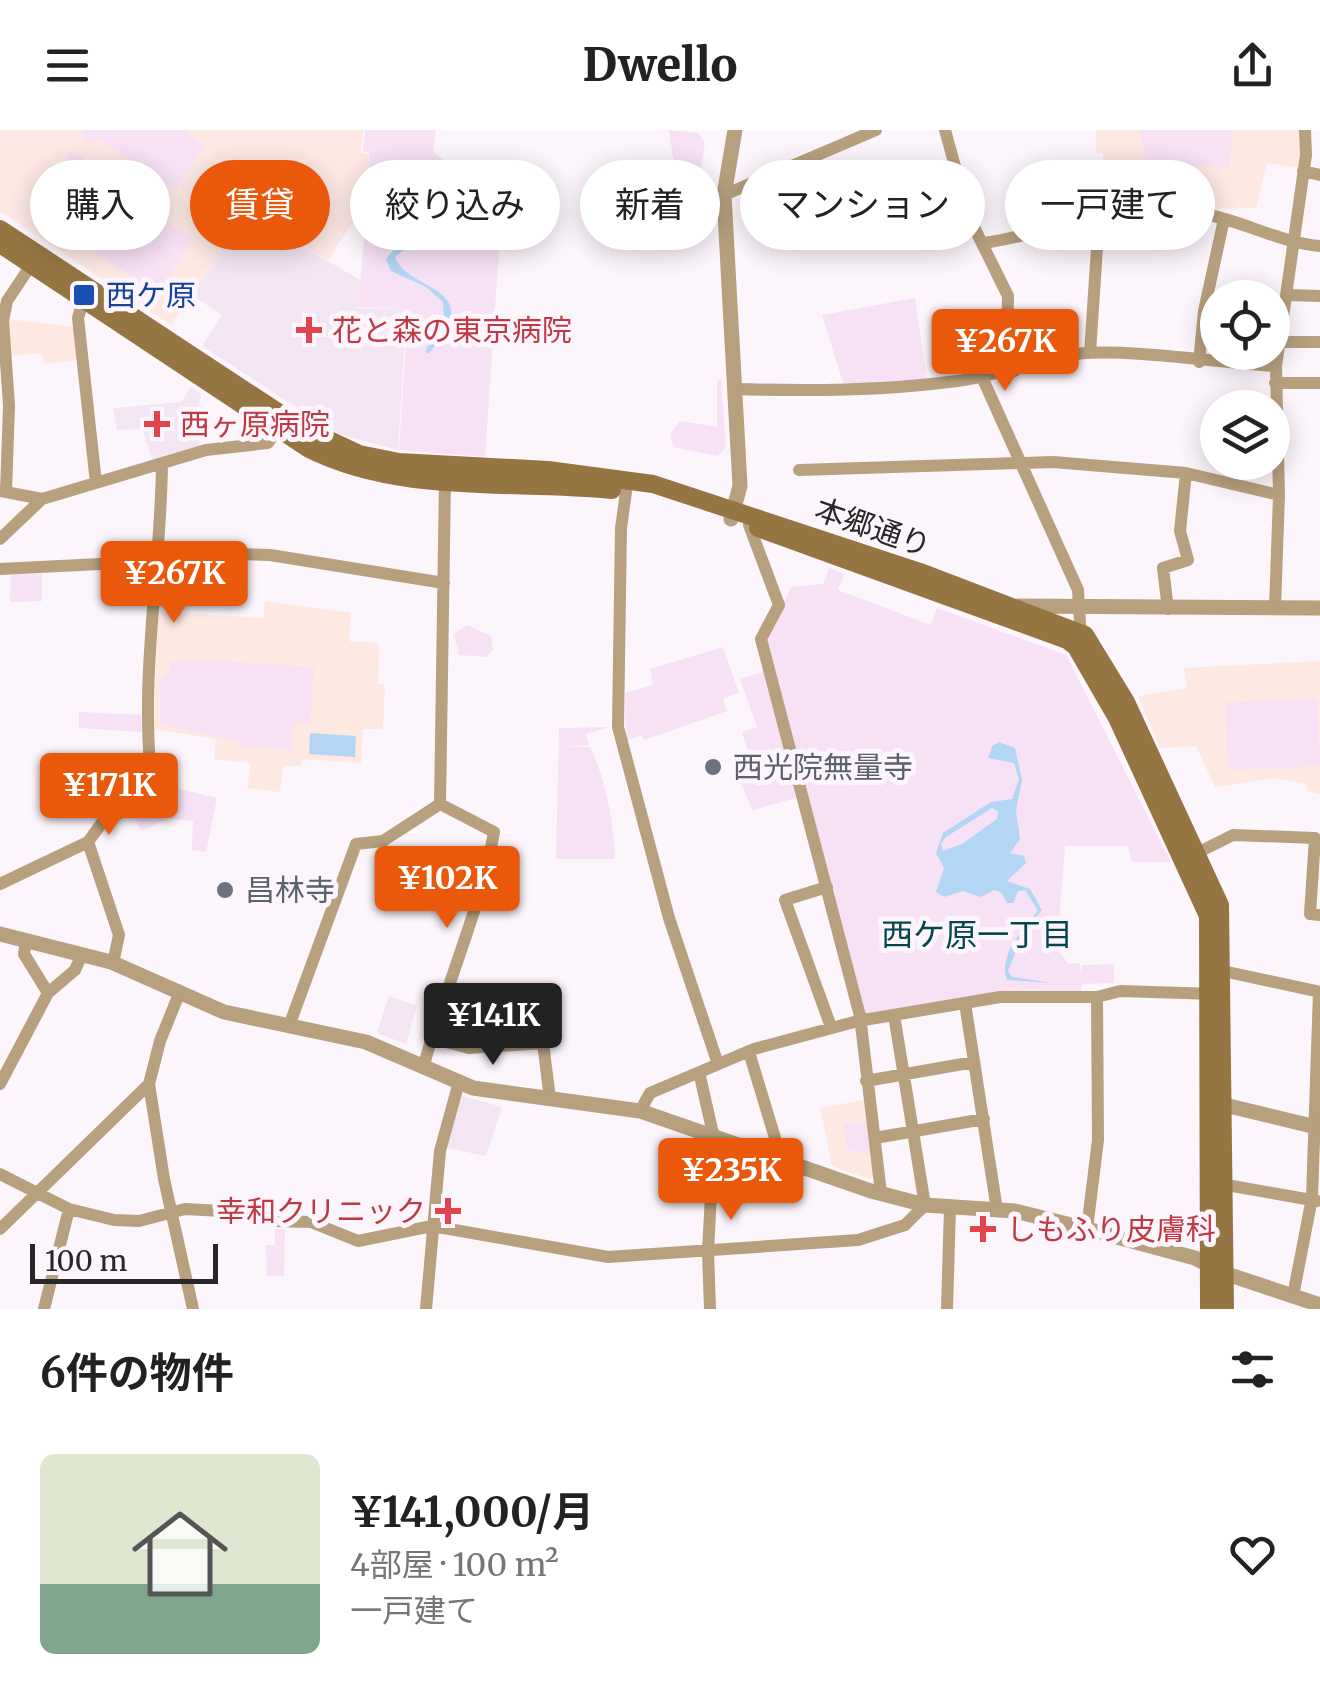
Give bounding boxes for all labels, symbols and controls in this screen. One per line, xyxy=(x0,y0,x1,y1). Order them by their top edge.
text: Dwello xyxy=(582,37,738,93)
icon: menu xyxy=(40,38,95,93)
icon: share xyxy=(1225,38,1280,93)
chip: 購入 xyxy=(30,160,170,250)
chip: 賃貸 xyxy=(190,160,330,250)
chip: 絞り込み xyxy=(350,160,560,250)
chip: 新着 xyxy=(580,160,720,250)
chip: マンション xyxy=(740,160,985,250)
chip: 一戸建て xyxy=(1005,160,1215,250)
place label: 西ケ原 xyxy=(106,276,196,314)
map controls xyxy=(1200,280,1290,480)
button: locate xyxy=(1200,280,1290,370)
marker: 西ケ原 xyxy=(71,282,97,308)
pin: ¥267K xyxy=(935,309,1075,394)
place label: 花と森の東京病院 xyxy=(332,311,572,349)
marker: 花と森の東京病院 xyxy=(296,317,322,343)
text: ¥267K xyxy=(954,321,1056,361)
button: layers xyxy=(1200,390,1290,480)
place label: 西ヶ原病院 xyxy=(180,405,330,443)
marker: 西ヶ原病院 xyxy=(144,411,170,437)
street label: 本郷通り xyxy=(810,490,936,564)
pin: ¥267K xyxy=(104,541,244,626)
text: ¥267K xyxy=(123,553,225,593)
place label: 西光院無量寺 xyxy=(733,748,913,786)
pin: ¥171K xyxy=(39,753,179,838)
marker: 西光院無量寺 xyxy=(702,756,724,778)
text: ¥171K xyxy=(62,765,156,805)
pin: ¥102K xyxy=(377,846,517,931)
text: ¥102K xyxy=(397,858,497,898)
place label: 昌林寺 xyxy=(245,871,335,909)
marker: 昌林寺 xyxy=(214,879,236,901)
district label: 西ケ原一丁目 xyxy=(881,915,1073,955)
pin: ¥141K xyxy=(423,983,563,1068)
text: ¥141K xyxy=(446,995,540,1035)
pin: ¥235K xyxy=(661,1138,801,1223)
text: ¥235K xyxy=(680,1150,782,1190)
place label: 幸和クリニック xyxy=(216,1192,426,1230)
marker: 幸和クリニック xyxy=(435,1198,461,1224)
place label: しもふり皮膚科 xyxy=(1006,1210,1216,1248)
marker: しもふり皮膚科 xyxy=(970,1216,996,1242)
scale bar xyxy=(30,1239,218,1284)
text: 100 m xyxy=(45,1243,127,1279)
icon: filters xyxy=(1225,1342,1280,1397)
text: 6件の物件 xyxy=(40,1347,234,1399)
text: ¥141,000/月 xyxy=(350,1486,594,1538)
icon: home xyxy=(120,1494,240,1614)
icon: heart xyxy=(1225,1527,1280,1582)
text: 4部屋 · 100 m² xyxy=(350,1545,559,1585)
text: 一戸建て xyxy=(350,1591,478,1631)

